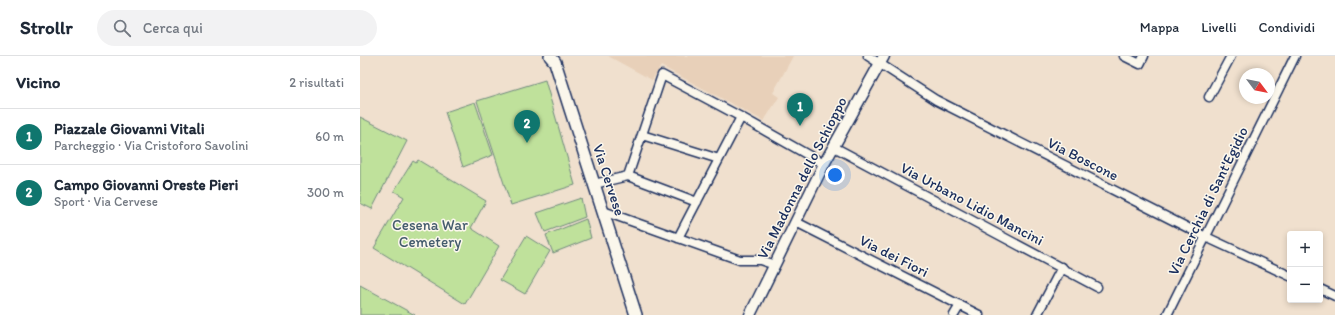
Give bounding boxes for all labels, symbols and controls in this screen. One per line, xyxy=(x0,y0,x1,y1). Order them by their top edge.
search box xyxy=(97,10,377,46)
text: Strollr xyxy=(20,16,73,39)
icon: search xyxy=(111,17,133,39)
text: Cerca qui xyxy=(143,19,203,37)
text: Mappa xyxy=(1140,19,1179,36)
text: Livelli xyxy=(1201,19,1236,36)
text: Condividi xyxy=(1258,19,1315,36)
north arrow xyxy=(1239,68,1275,104)
text: Vicino xyxy=(16,72,60,92)
text: 2 risultati xyxy=(289,75,344,90)
pin: 1 xyxy=(787,93,813,126)
street label: Via Madonna dello Schioppo xyxy=(753,94,851,262)
pin: 2 xyxy=(514,110,540,143)
text: Piazzale Giovanni Vitali xyxy=(54,120,205,138)
street label: Via Cerchia di Sant'Egidio xyxy=(1164,124,1252,278)
text: 1 xyxy=(26,129,32,144)
text: 60 m xyxy=(315,129,344,144)
street label: Via Boscone xyxy=(1044,133,1122,185)
text: Parcheggio · Via Cristoforo Savolini xyxy=(54,138,248,153)
street label: Via Cervese xyxy=(589,142,629,218)
street label: Via Urbano Lidio Mancini xyxy=(897,159,1047,249)
your location xyxy=(825,165,845,185)
text: Campo Giovanni Oreste Pieri xyxy=(54,176,238,194)
text: 2 xyxy=(26,185,32,200)
text: 300 m xyxy=(307,185,344,200)
text: Sport · Via Cervese xyxy=(54,194,158,209)
park label: Cesena War Cemetery xyxy=(392,216,468,251)
street label: Via dei Fiori xyxy=(856,231,932,281)
map controls xyxy=(1287,231,1323,303)
button: + xyxy=(1287,231,1323,267)
button: − xyxy=(1287,267,1323,303)

